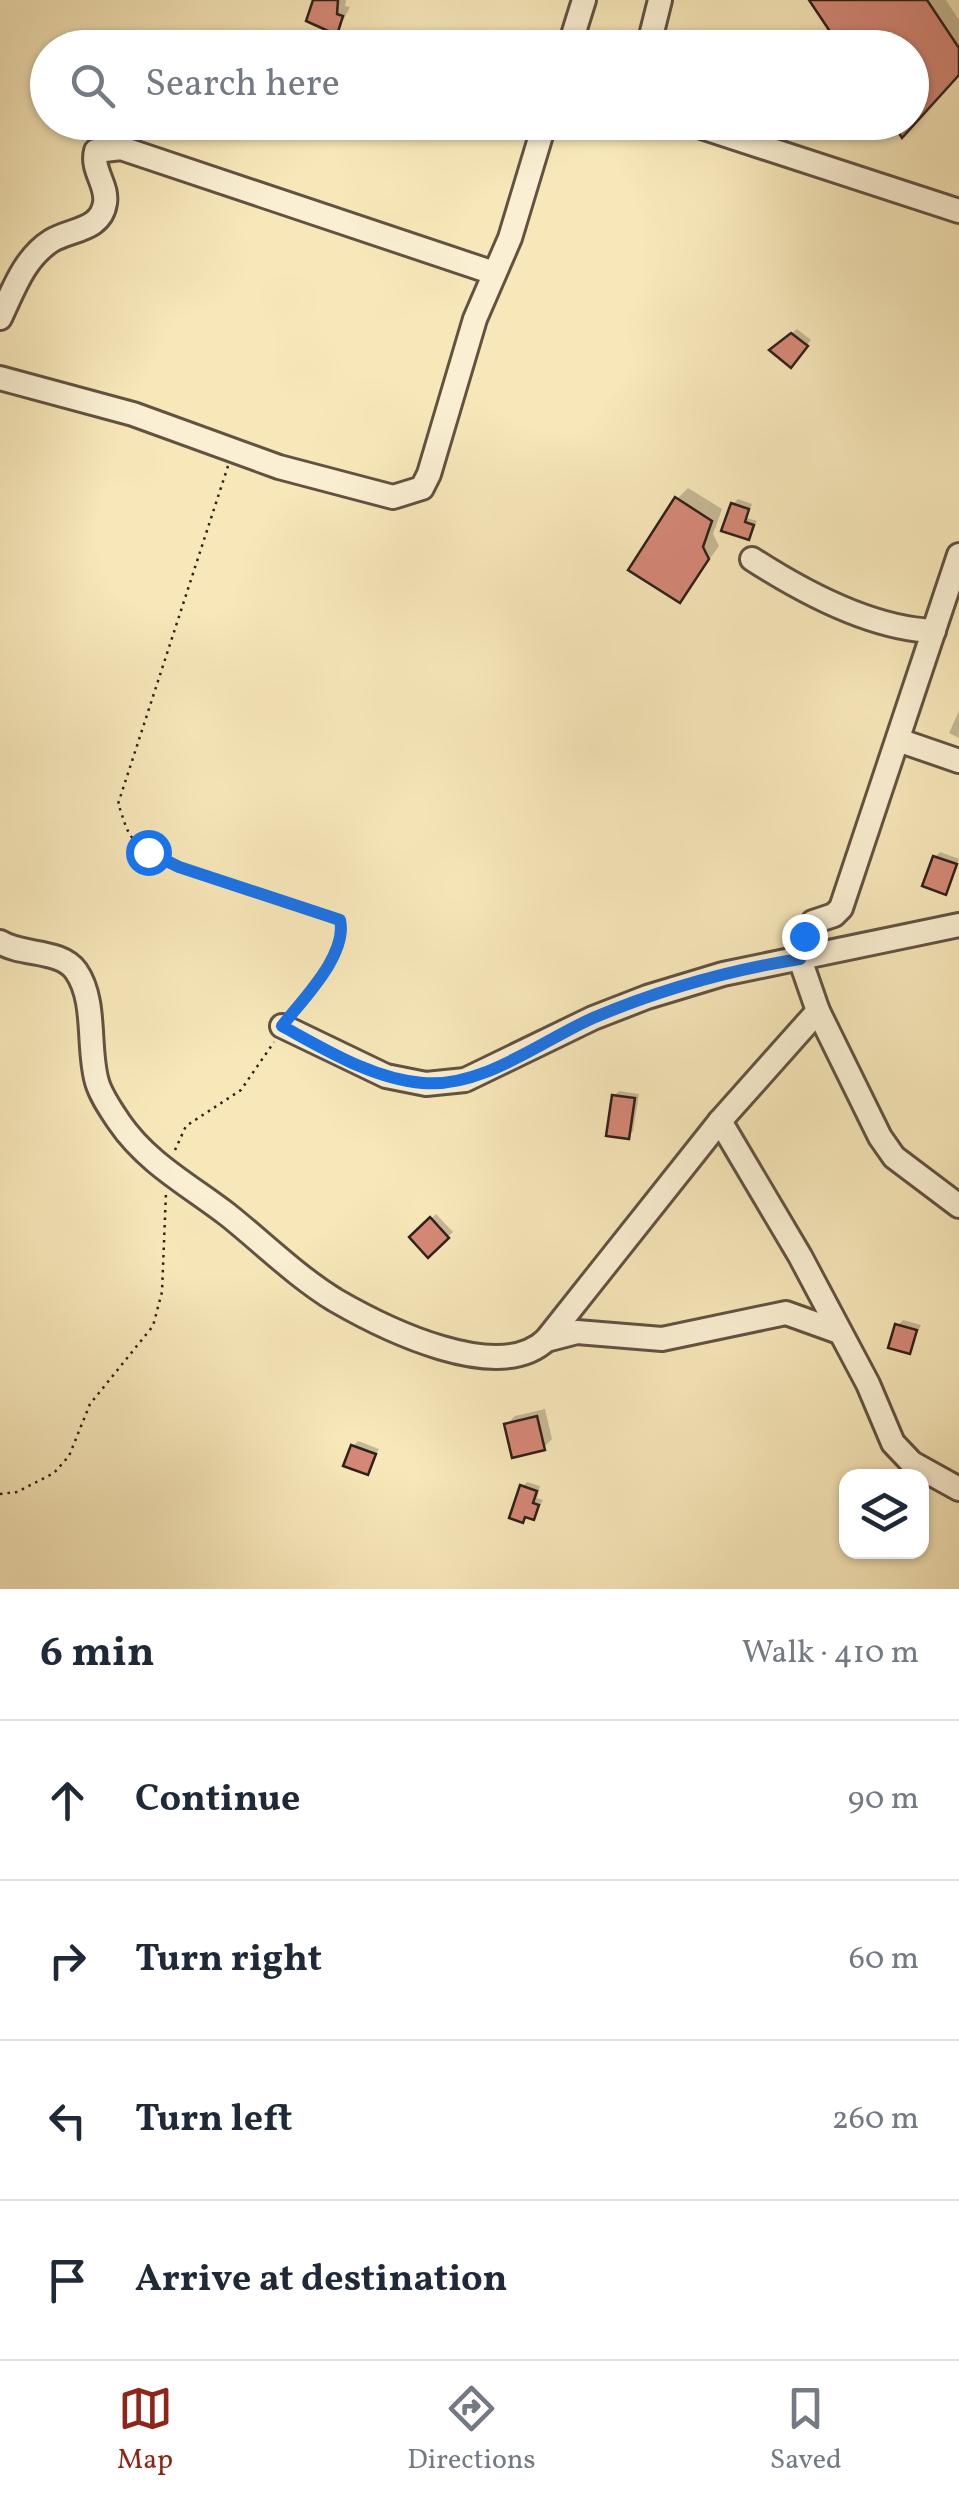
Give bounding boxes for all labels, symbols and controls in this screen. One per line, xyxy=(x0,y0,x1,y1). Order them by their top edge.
search box xyxy=(30,30,929,140)
icon: search xyxy=(65,58,120,113)
text: Search here xyxy=(145,59,340,112)
route start xyxy=(126,830,172,876)
route end xyxy=(782,914,828,960)
map controls xyxy=(839,1469,929,1559)
button: layers xyxy=(839,1469,929,1559)
text: 6 min xyxy=(40,1625,155,1684)
text: Walk · 410 m xyxy=(742,1632,919,1676)
icon: ahead xyxy=(40,1773,95,1828)
text: Continue xyxy=(135,1774,300,1827)
text: 90 m xyxy=(848,1778,919,1822)
icon: right xyxy=(40,1933,95,1988)
text: Turn right xyxy=(135,1934,322,1987)
text: 60 m xyxy=(849,1938,919,1982)
icon: left xyxy=(40,2093,95,2148)
text: Turn left xyxy=(135,2094,292,2147)
text: 260 m xyxy=(832,2098,919,2142)
icon: arrive xyxy=(40,2253,95,2308)
text: Arrive at destination xyxy=(135,2254,508,2307)
tab: Map xyxy=(117,2381,173,2480)
tab: Directions xyxy=(407,2381,536,2480)
tab: Saved xyxy=(770,2381,842,2480)

